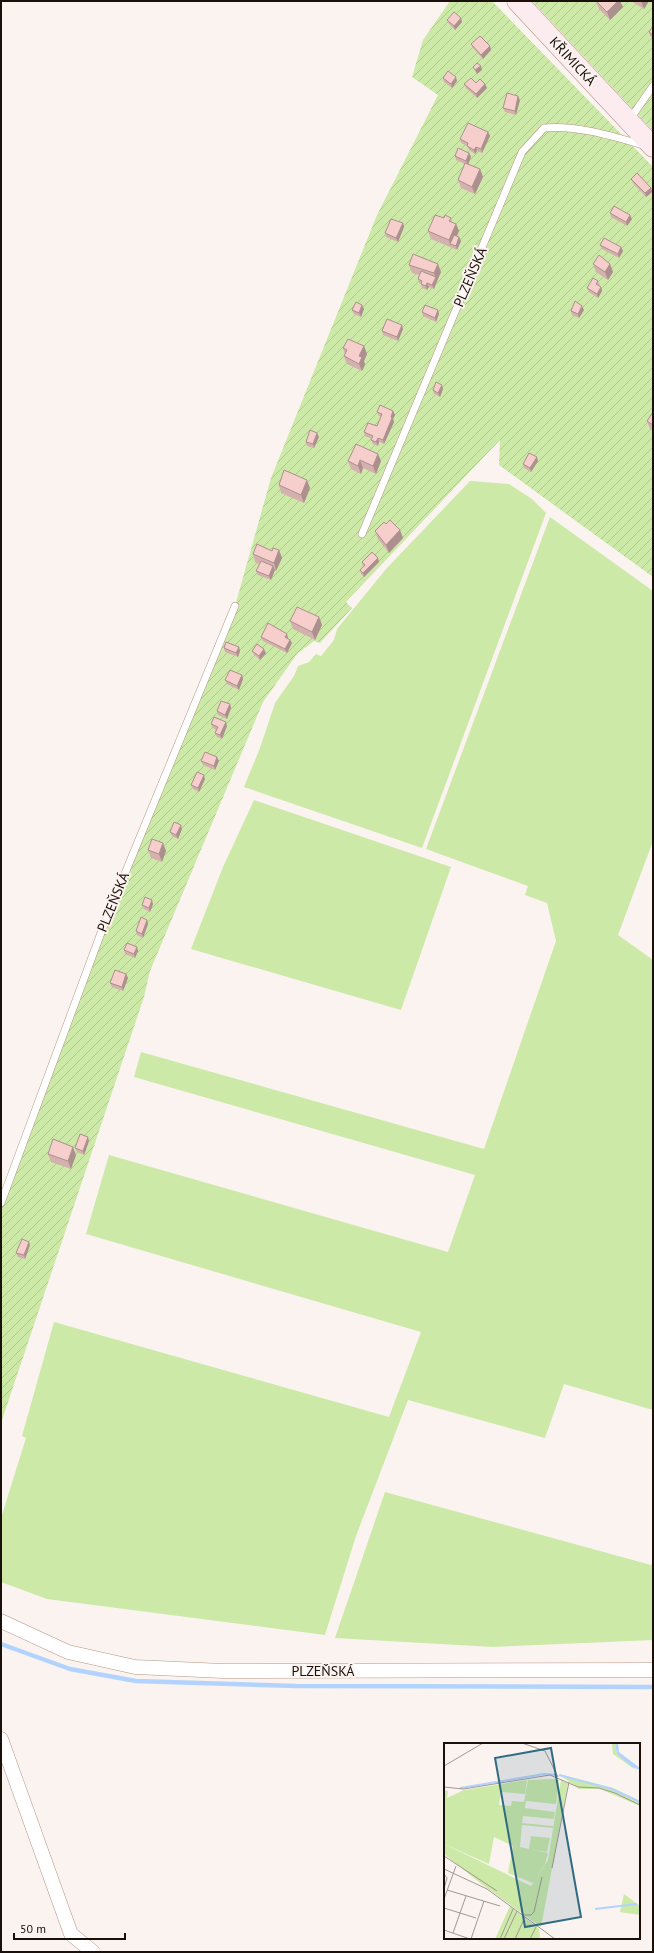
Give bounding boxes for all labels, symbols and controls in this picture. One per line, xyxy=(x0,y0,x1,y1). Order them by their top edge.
street label: KŘIMICKÁ xyxy=(546,33,601,90)
street label: PLZEŇSKÁ xyxy=(449,244,491,309)
street label: PLZEŇSKÁ xyxy=(93,869,133,935)
street label: PLZEŇSKÁ xyxy=(292,1662,355,1680)
inset map xyxy=(444,1743,640,1939)
scale bar xyxy=(14,1915,125,1941)
text: 50 m xyxy=(20,1921,46,1936)

